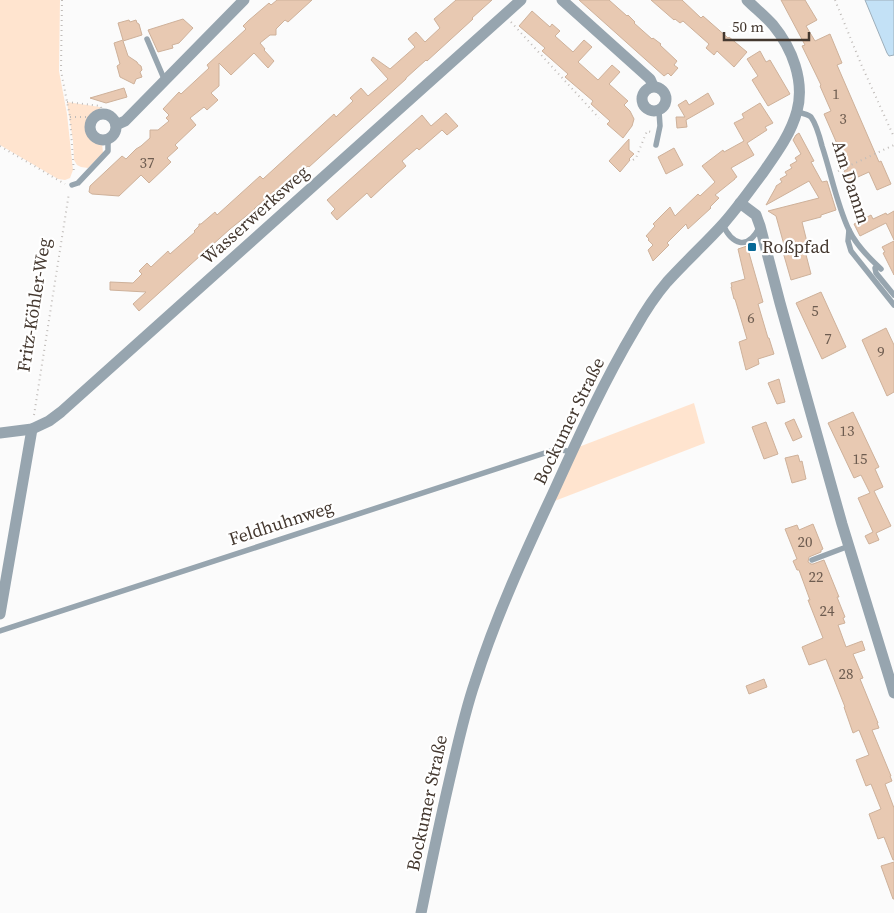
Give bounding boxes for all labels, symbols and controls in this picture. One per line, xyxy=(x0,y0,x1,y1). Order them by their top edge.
scale bar xyxy=(724,10,809,42)
text: 50 m xyxy=(732,16,764,37)
house number: 1 xyxy=(832,83,840,104)
house number: 3 xyxy=(839,108,847,129)
street label: Am Damm xyxy=(826,137,877,227)
house number: 37 xyxy=(139,152,155,173)
street label: Wasserwerksweg xyxy=(195,159,314,270)
place label: Roßpfad xyxy=(762,234,830,259)
street label: Fritz-Köhler-Weg xyxy=(11,236,56,374)
marker: Roßpfad xyxy=(746,241,758,253)
house number: 5 xyxy=(811,300,819,321)
house number: 6 xyxy=(747,307,755,328)
house number: 7 xyxy=(824,328,832,349)
house number: 9 xyxy=(877,341,885,362)
street label: Bockumer Straße xyxy=(527,353,610,489)
house number: 13 xyxy=(839,420,855,441)
house number: 15 xyxy=(852,448,868,469)
street label: Feldhuhnweg xyxy=(225,494,336,551)
house number: 20 xyxy=(797,531,813,552)
house number: 22 xyxy=(808,566,824,587)
house number: 24 xyxy=(819,600,835,621)
house number: 28 xyxy=(838,663,854,684)
street label: Bockumer Straße xyxy=(400,732,453,873)

